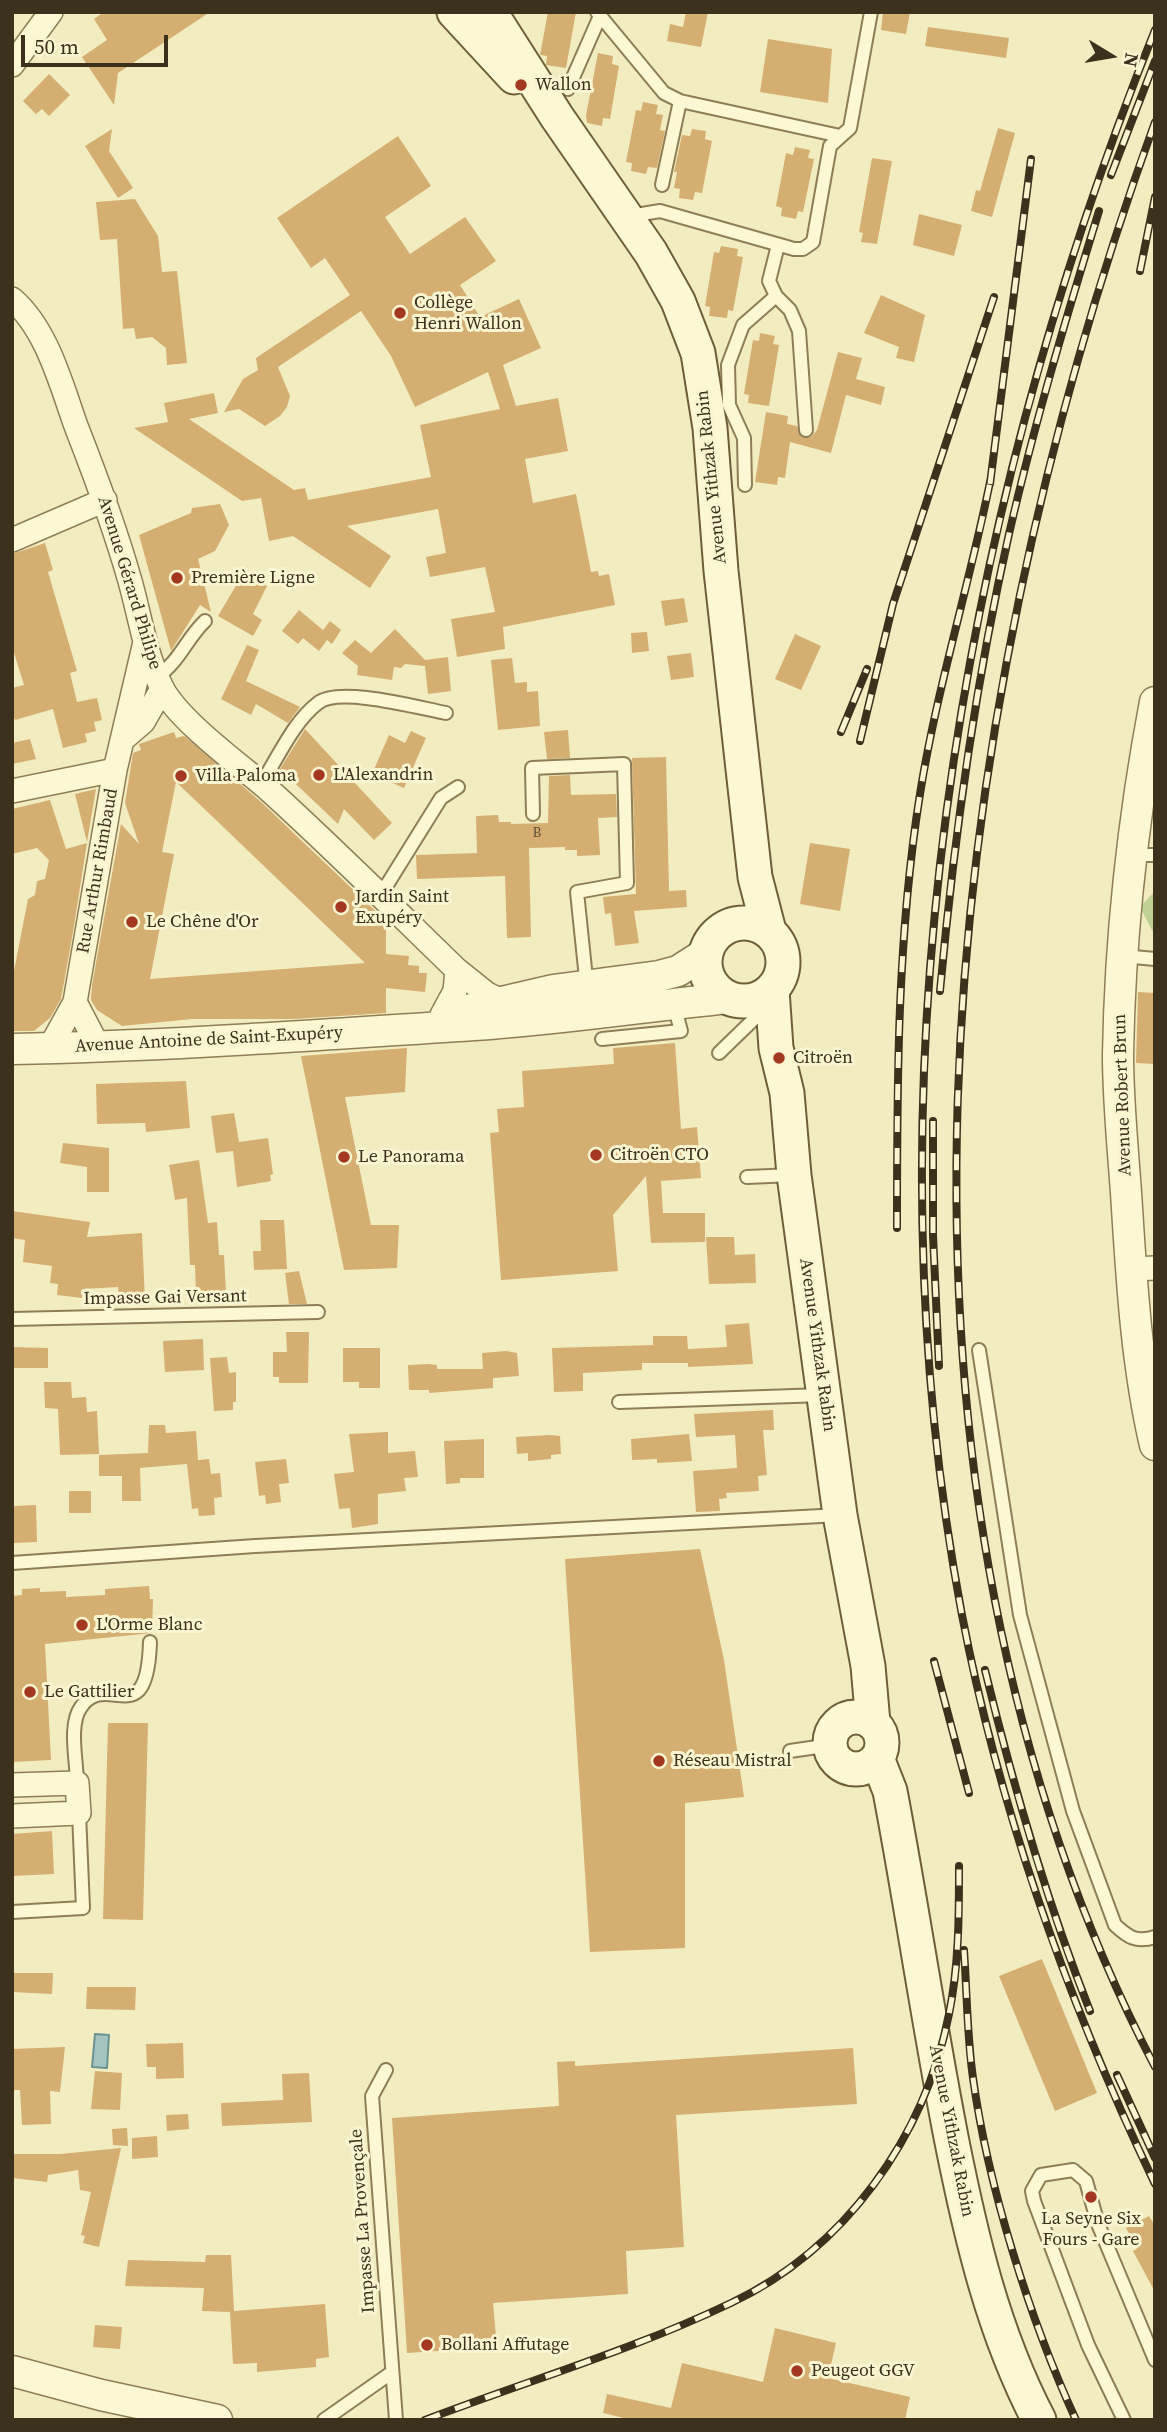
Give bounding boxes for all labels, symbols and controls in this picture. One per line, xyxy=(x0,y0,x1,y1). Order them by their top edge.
scale bar xyxy=(24,21,172,65)
north arrow xyxy=(1076,21,1146,91)
text: 50 m xyxy=(34,32,79,61)
text: N xyxy=(1118,51,1146,69)
place label: Wallon xyxy=(535,74,592,96)
marker: Wallon xyxy=(513,77,529,93)
place label: Collège Henri Wallon xyxy=(414,292,522,334)
marker: Collège Henri Wallon xyxy=(392,305,408,321)
street label: Avenue Yithzak Rabin xyxy=(692,389,732,565)
street label: Avenue Gérard Philipe xyxy=(92,494,166,672)
place label: Première Ligne xyxy=(191,567,315,589)
marker: Première Ligne xyxy=(169,570,185,586)
place label: L'Alexandrin xyxy=(333,764,433,786)
place label: Villa Paloma xyxy=(195,765,296,787)
marker: L'Alexandrin xyxy=(311,767,327,783)
marker: Villa Paloma xyxy=(173,768,189,784)
street label: Rue Arthur Rimbaud xyxy=(73,787,123,955)
house number: B xyxy=(533,825,541,841)
place label: Jardin Saint Exupéry xyxy=(355,886,449,928)
marker: Jardin Saint Exupéry xyxy=(333,899,349,915)
place label: Le Chêne d'Or xyxy=(146,911,259,933)
marker: Le Chêne d'Or xyxy=(124,914,140,930)
street label: Avenue Robert Brun xyxy=(1109,1013,1137,1177)
street label: Avenue Antoine de Saint-Exupéry xyxy=(74,1022,344,1058)
place label: Citroën xyxy=(793,1047,853,1069)
marker: Citroën xyxy=(771,1050,787,1066)
place label: Citroën CTO xyxy=(610,1144,709,1166)
place label: Le Panorama xyxy=(358,1146,464,1168)
marker: Citroën CTO xyxy=(588,1147,604,1163)
marker: Le Panorama xyxy=(336,1149,352,1165)
street label: Avenue Yithzak Rabin xyxy=(794,1257,840,1433)
street label: Impasse Gai Versant xyxy=(83,1286,247,1310)
place label: L'Orme Blanc xyxy=(96,1614,203,1636)
marker: L'Orme Blanc xyxy=(74,1617,90,1633)
place label: Le Gattilier xyxy=(44,1681,134,1703)
marker: Le Gattilier xyxy=(22,1684,38,1700)
place label: Réseau Mistral xyxy=(673,1750,792,1772)
marker: Réseau Mistral xyxy=(651,1753,667,1769)
street label: Avenue Yithzak Rabin xyxy=(924,2043,978,2219)
street label: Impasse La Provençale xyxy=(346,2128,380,2314)
marker: La Seyne Six Fours - Gare xyxy=(1083,2189,1099,2205)
place label: La Seyne Six Fours - Gare xyxy=(1041,2208,1141,2250)
place label: Bollani Affutage xyxy=(441,2334,569,2356)
marker: Bollani Affutage xyxy=(419,2337,435,2353)
place label: Peugeot GGV xyxy=(811,2360,915,2382)
marker: Peugeot GGV xyxy=(789,2363,805,2379)

